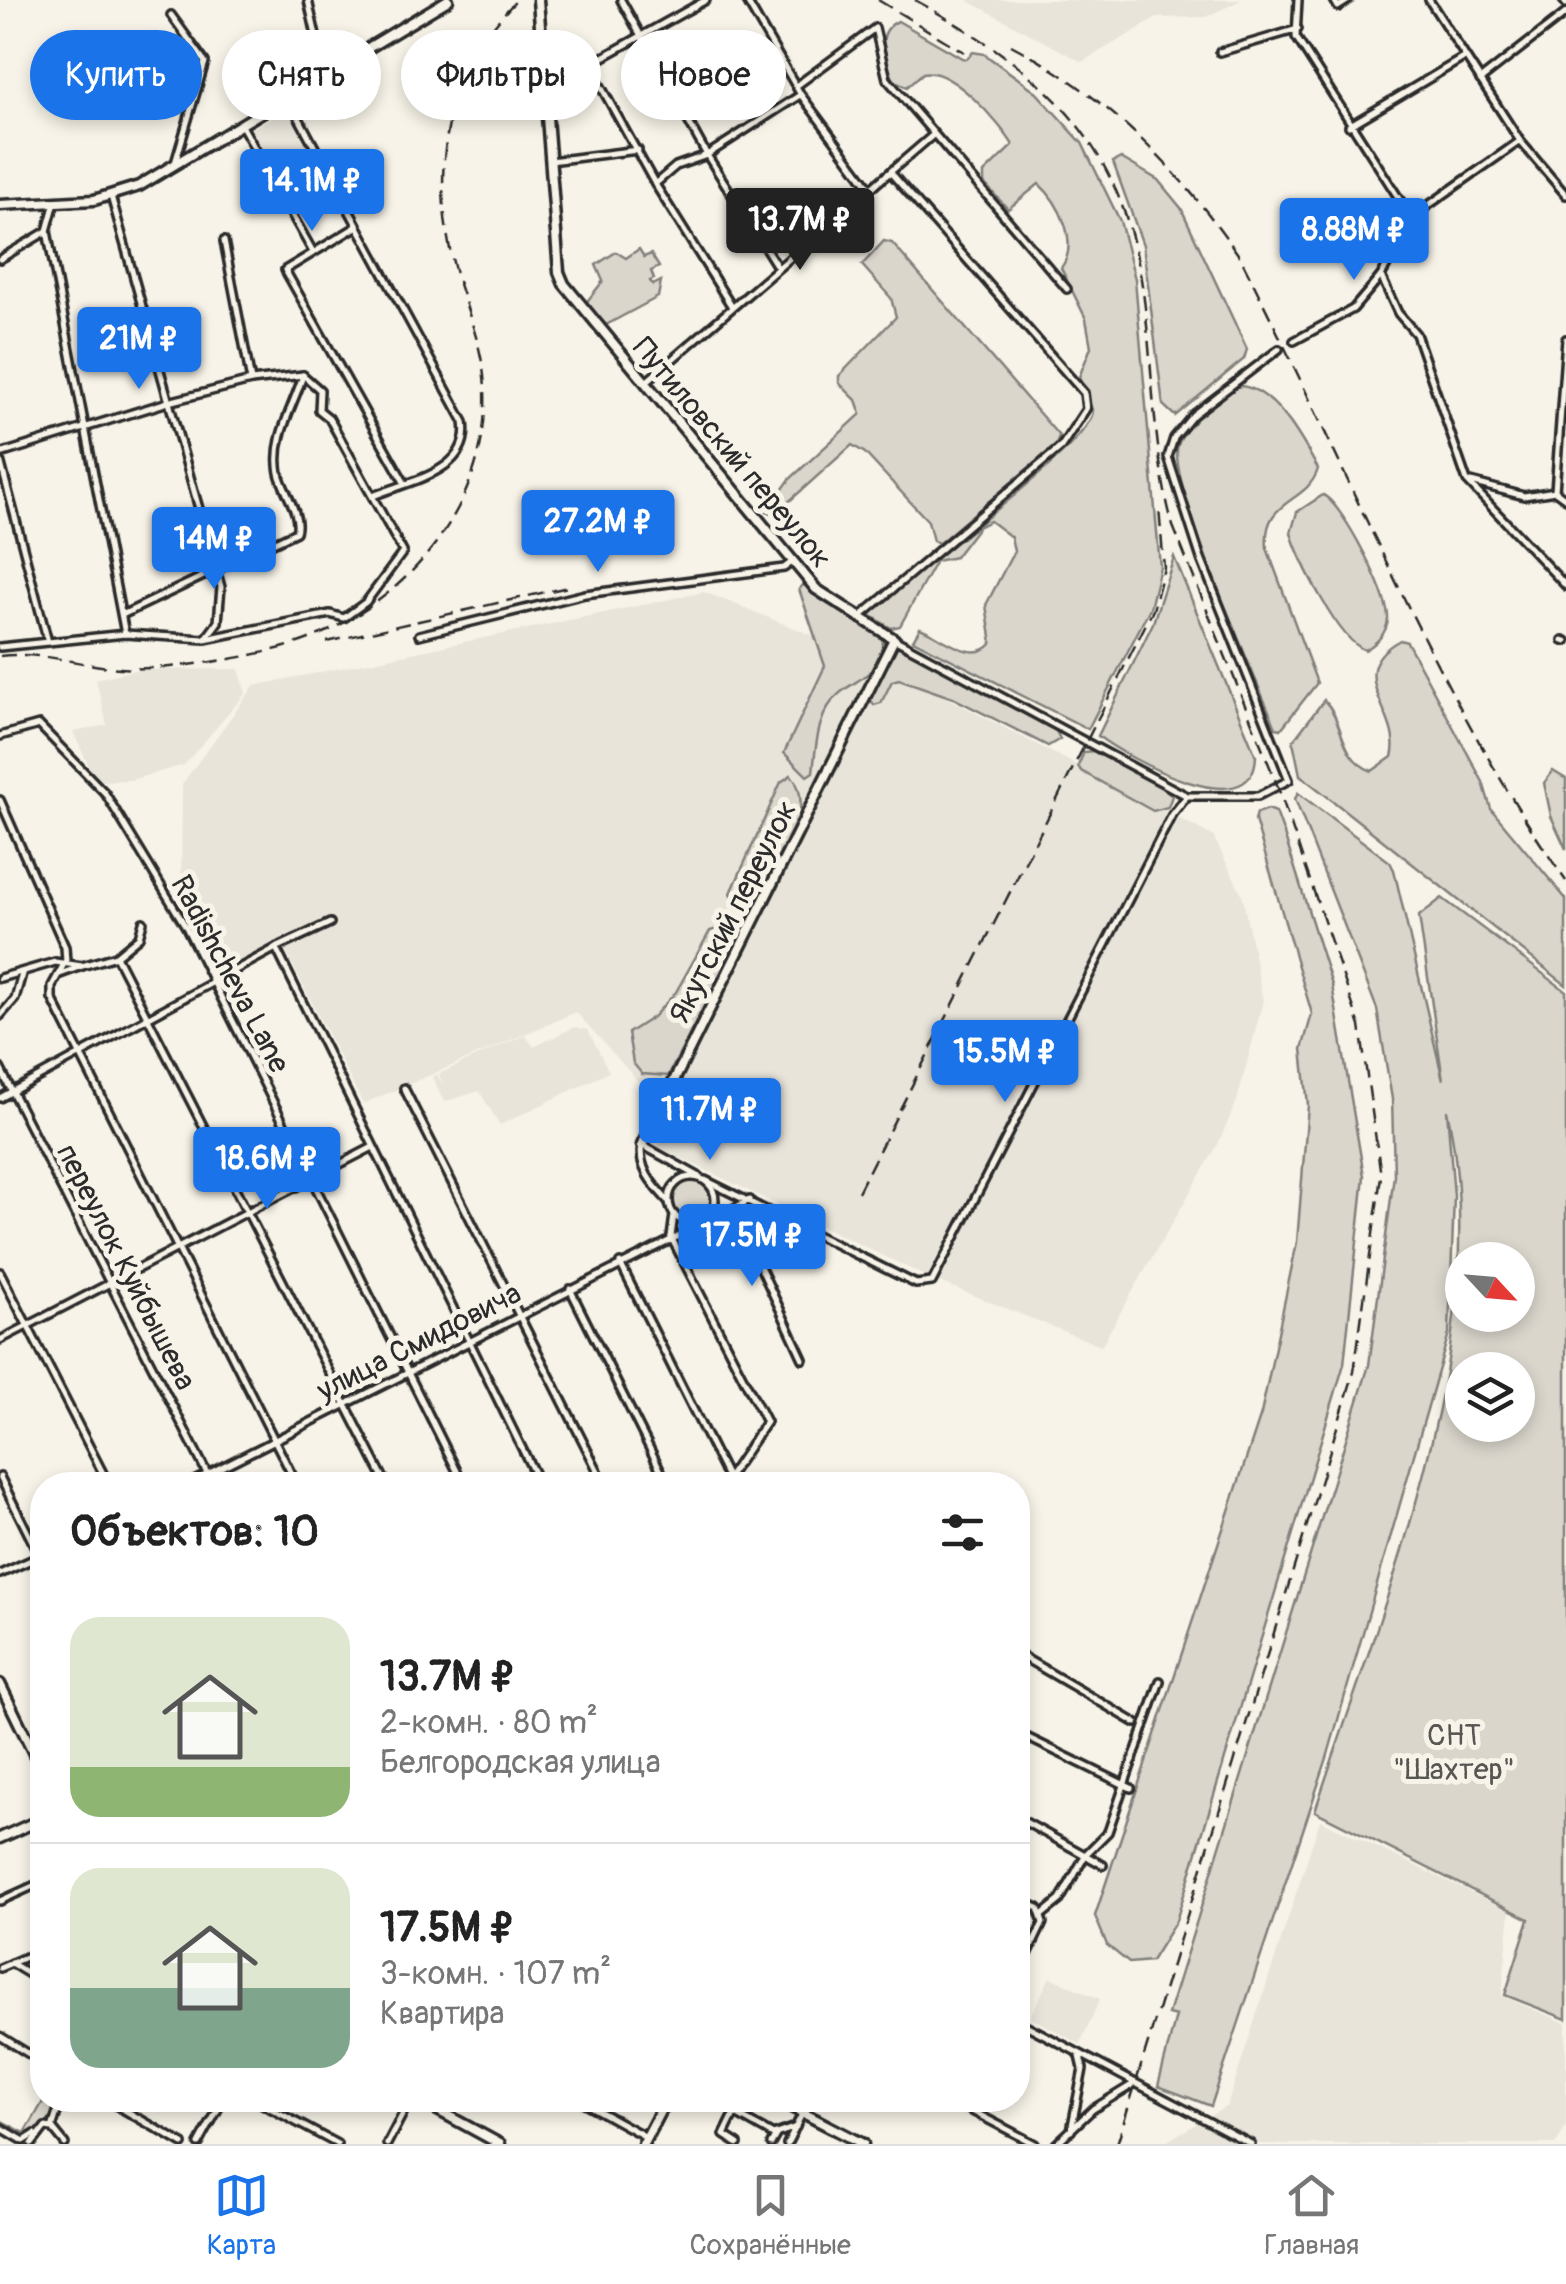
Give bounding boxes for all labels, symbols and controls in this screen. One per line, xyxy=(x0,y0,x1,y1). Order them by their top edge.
chip: Купить xyxy=(30,30,202,120)
chip: Снять xyxy=(222,30,381,120)
chip: Фильтры xyxy=(401,30,601,120)
chip: Новое xyxy=(621,30,786,120)
pin: 14.1M ₽ xyxy=(220,149,404,234)
text: 14.1M ₽ xyxy=(262,161,362,201)
pin: 13.7M ₽ xyxy=(708,188,892,273)
pin: 8.88M ₽ xyxy=(1262,198,1446,283)
text: 13.7M ₽ xyxy=(748,200,852,240)
text: 8.88M ₽ xyxy=(1302,210,1406,250)
pin: 21M ₽ xyxy=(69,307,209,392)
text: 21M ₽ xyxy=(99,319,179,359)
street label: Путиловский переулок xyxy=(625,330,839,576)
pin: 27.2M ₽ xyxy=(506,490,690,575)
text: 27.2M ₽ xyxy=(544,502,652,542)
pin: 14M ₽ xyxy=(144,507,284,592)
text: 14M ₽ xyxy=(174,519,254,559)
street label: Якутский переулок xyxy=(661,795,805,1029)
street label: Radishcheva Lane xyxy=(162,869,298,1079)
pin: 15.5M ₽ xyxy=(913,1020,1097,1105)
text: 15.5M ₽ xyxy=(953,1032,1057,1072)
pin: 11.7M ₽ xyxy=(618,1078,802,1163)
text: 11.7M ₽ xyxy=(661,1090,759,1130)
pin: 18.6M ₽ xyxy=(175,1127,359,1212)
street label: переулок Куйбышева xyxy=(48,1138,204,1396)
text: 18.6M ₽ xyxy=(215,1139,319,1179)
pin: 17.5M ₽ xyxy=(660,1204,844,1289)
text: 17.5M ₽ xyxy=(701,1216,803,1256)
north arrow xyxy=(1445,1242,1535,1332)
map controls xyxy=(1445,1242,1535,1442)
street label: улица Смидовича xyxy=(310,1275,527,1410)
button: layers xyxy=(1445,1352,1535,1442)
icon: filters xyxy=(935,1505,990,1560)
text: Объектов: 10 xyxy=(70,1506,319,1558)
text: 13.7M ₽ xyxy=(380,1651,516,1703)
icon: home xyxy=(150,1657,270,1777)
text: 2-комн. · 80 m² xyxy=(380,1703,598,1743)
park label: СНТ "Шахтер" xyxy=(1393,1717,1515,1788)
text: Белгородская улица xyxy=(380,1743,661,1783)
text: 17.5M ₽ xyxy=(380,1902,515,1954)
icon: home xyxy=(150,1908,270,2028)
text: 3-комн. · 107 m² xyxy=(380,1954,611,1994)
text: Квартира xyxy=(380,1994,504,2034)
tab: Карта xyxy=(207,2168,276,2263)
tab: Сохранённые xyxy=(689,2168,851,2263)
tab: Главная xyxy=(1264,2168,1359,2263)

